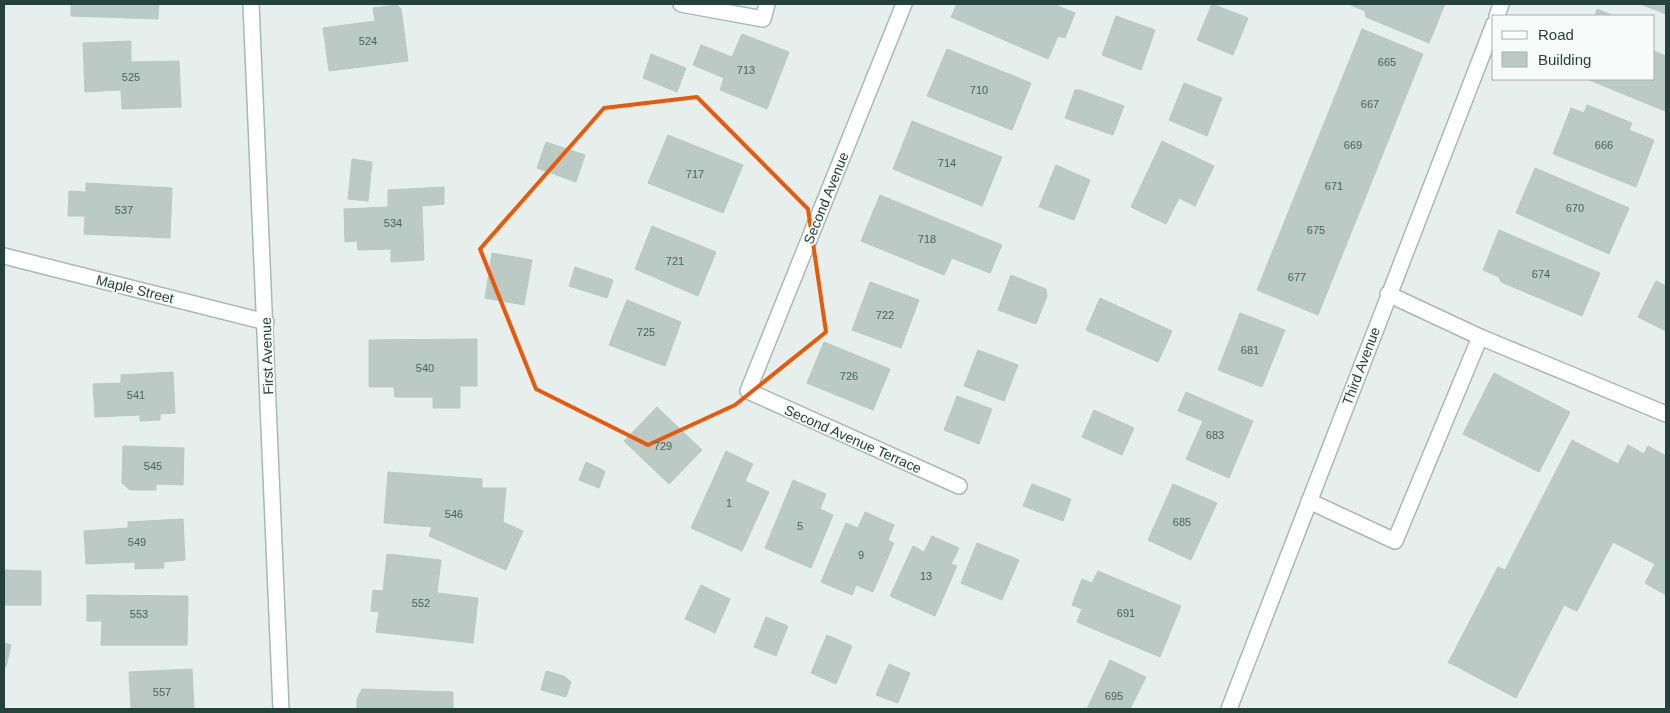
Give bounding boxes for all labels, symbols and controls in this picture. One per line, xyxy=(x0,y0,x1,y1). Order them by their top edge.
legend xyxy=(1492,15,1655,80)
text: Road xyxy=(1538,26,1574,43)
house number: 524 xyxy=(359,35,377,47)
text: Building xyxy=(1538,51,1591,68)
house number: 665 xyxy=(1378,56,1396,68)
house number: 713 xyxy=(737,64,755,76)
house number: 525 xyxy=(122,71,140,83)
house number: 710 xyxy=(970,84,988,96)
house number: 667 xyxy=(1361,98,1379,110)
house number: 669 xyxy=(1344,139,1362,151)
house number: 666 xyxy=(1595,139,1613,151)
street label: Second Avenue xyxy=(800,149,852,246)
house number: 714 xyxy=(938,157,956,169)
house number: 717 xyxy=(686,168,704,180)
house number: 671 xyxy=(1325,180,1343,192)
house number: 670 xyxy=(1566,202,1584,214)
house number: 537 xyxy=(115,204,133,216)
house number: 534 xyxy=(384,217,402,229)
house number: 675 xyxy=(1307,224,1325,236)
house number: 718 xyxy=(918,233,936,245)
house number: 721 xyxy=(666,255,684,267)
house number: 674 xyxy=(1532,268,1550,280)
house number: 677 xyxy=(1288,271,1306,283)
street label: Maple Street xyxy=(95,272,176,306)
house number: 722 xyxy=(876,309,894,321)
street label: First Avenue xyxy=(258,317,276,395)
street label: Third Avenue xyxy=(1339,325,1383,407)
house number: 725 xyxy=(637,326,655,338)
house number: 681 xyxy=(1241,344,1259,356)
house number: 540 xyxy=(416,362,434,374)
house number: 726 xyxy=(840,370,858,382)
house number: 541 xyxy=(127,389,145,401)
street label: Second Avenue Terrace xyxy=(782,402,924,477)
house number: 683 xyxy=(1206,429,1224,441)
house number: 729 xyxy=(654,440,672,452)
house number: 545 xyxy=(144,460,162,472)
house number: 1 xyxy=(726,497,732,509)
house number: 546 xyxy=(445,508,463,520)
house number: 685 xyxy=(1173,516,1191,528)
house number: 5 xyxy=(797,520,803,532)
house number: 549 xyxy=(128,536,146,548)
house number: 9 xyxy=(858,549,864,561)
house number: 13 xyxy=(920,570,932,582)
house number: 552 xyxy=(412,597,430,609)
house number: 691 xyxy=(1117,607,1135,619)
house number: 553 xyxy=(130,608,148,620)
house number: 557 xyxy=(153,686,171,698)
house number: 695 xyxy=(1105,690,1123,702)

